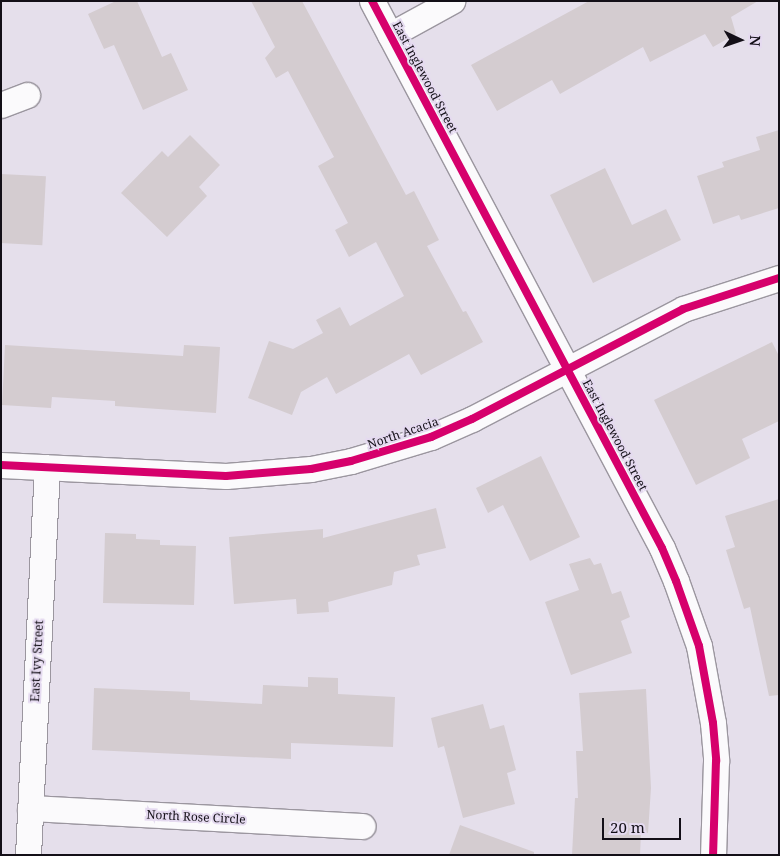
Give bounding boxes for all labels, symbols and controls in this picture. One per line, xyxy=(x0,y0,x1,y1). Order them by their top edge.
north arrow xyxy=(715,15,765,65)
street label: East Inglewood Street xyxy=(390,19,460,135)
text: N xyxy=(746,35,765,47)
street label: East Inglewood Street xyxy=(580,377,650,493)
street label: North Acacia xyxy=(366,414,440,452)
street label: East Ivy Street xyxy=(28,620,46,702)
street label: North Rose Circle xyxy=(146,807,246,827)
scale bar xyxy=(605,808,684,840)
text: 20 m xyxy=(610,817,645,837)

